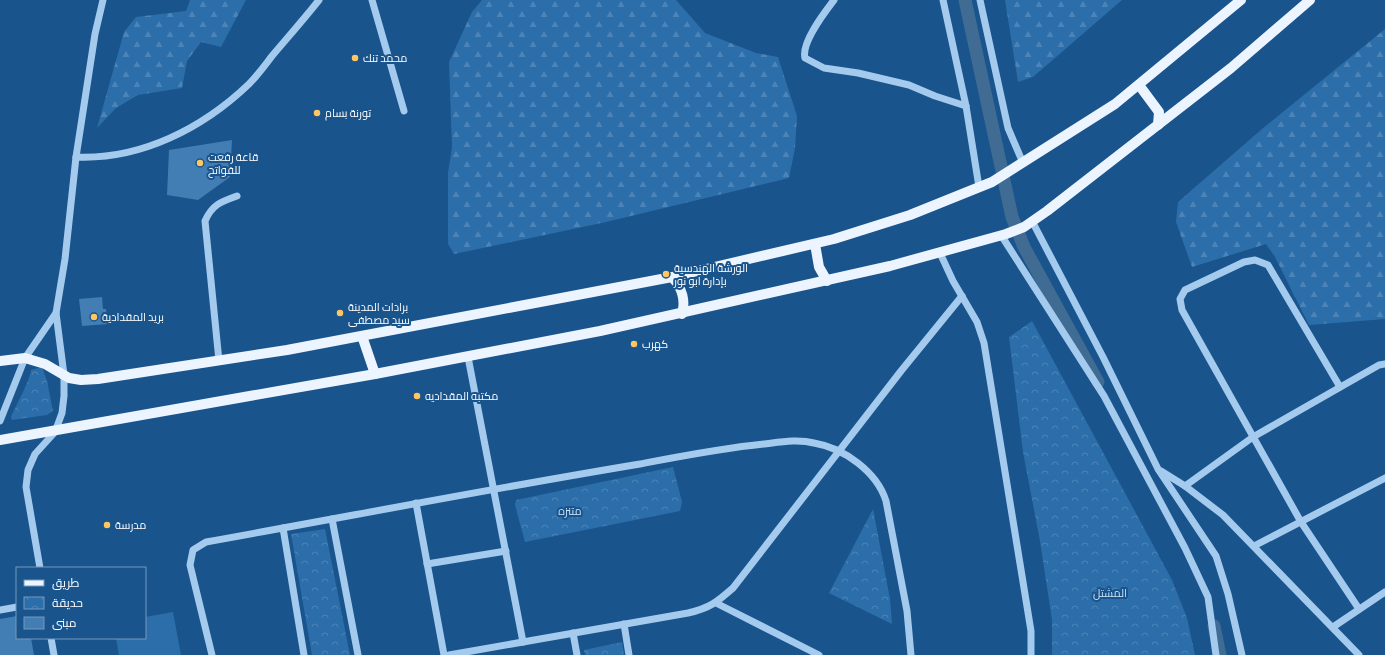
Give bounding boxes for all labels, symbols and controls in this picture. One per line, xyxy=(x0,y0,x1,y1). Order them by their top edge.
place label: محمد تنك xyxy=(363,51,407,64)
marker: محمد تنك xyxy=(350,53,360,63)
place label: تورنة بسام xyxy=(325,106,371,121)
marker: تورنة بسام xyxy=(312,108,322,118)
place label: قاعة رفعت للفواتح xyxy=(208,150,259,178)
marker: قاعة رفعت للفواتح xyxy=(195,158,205,168)
place label: الورشة الهندسية بإدارة ابو نور xyxy=(673,261,748,288)
marker: الورشة الهندسية بإدارة ابو نور xyxy=(661,269,671,279)
place label: برادات المدينة سيد مصطفى xyxy=(348,300,410,327)
marker: برادات المدينة سيد مصطفى xyxy=(335,308,345,318)
place label: بريد المقدادية xyxy=(102,310,164,324)
marker: بريد المقدادية xyxy=(89,312,99,322)
place label: كهرب xyxy=(642,337,668,351)
marker: كهرب xyxy=(629,339,639,349)
place label: مكتبه المقداديه xyxy=(425,389,498,402)
marker: مكتبه المقداديه xyxy=(412,391,422,401)
park label: متنزه xyxy=(558,504,582,518)
place label: مدرسة xyxy=(115,518,146,532)
marker: مدرسة xyxy=(102,520,112,530)
legend xyxy=(16,567,146,639)
text: طريق xyxy=(52,575,80,590)
park label: المشتل xyxy=(1093,586,1127,600)
text: حديقة xyxy=(52,595,83,610)
text: مبنى xyxy=(52,615,77,630)

